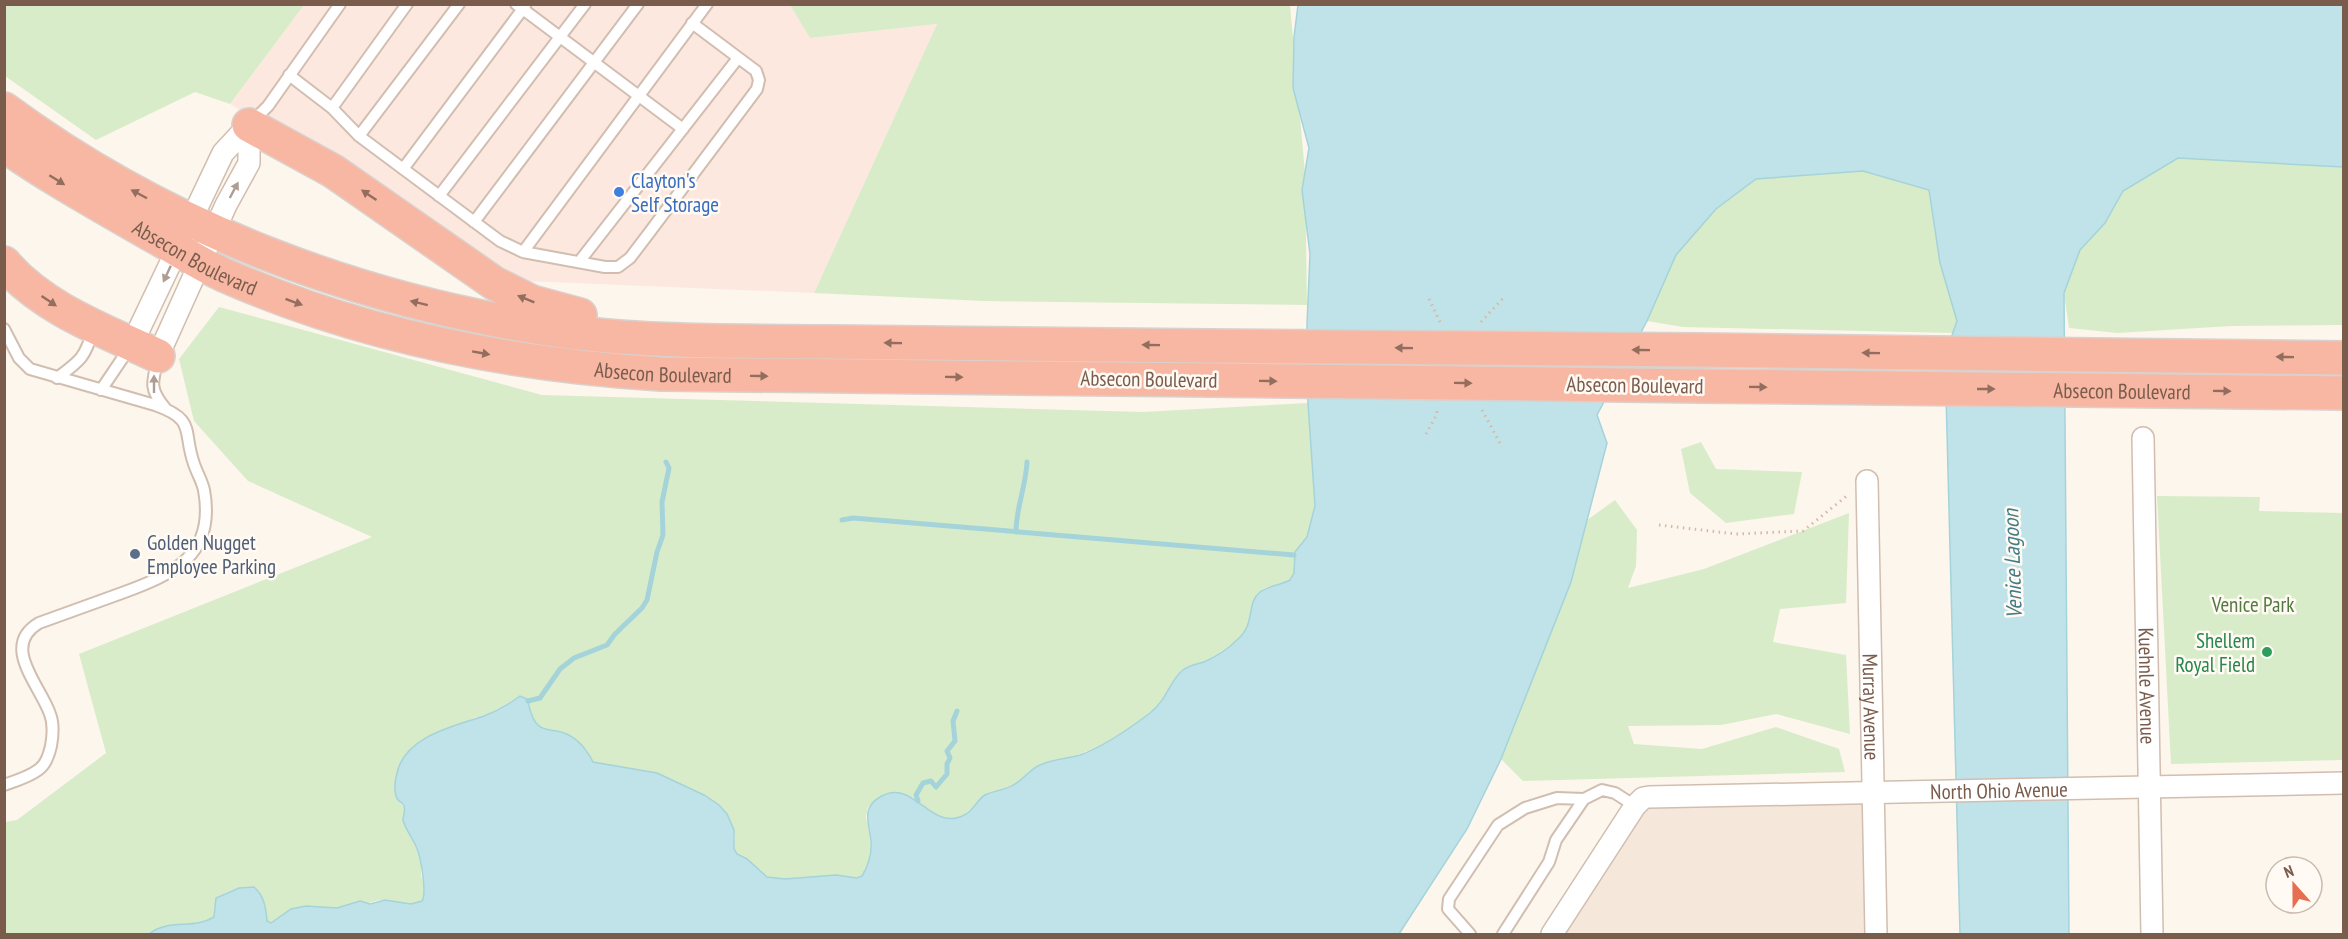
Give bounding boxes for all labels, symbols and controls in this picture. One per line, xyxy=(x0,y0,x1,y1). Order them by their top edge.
place label: Clayton's Self Storage xyxy=(631,167,719,218)
one-way arrow xyxy=(49,174,66,185)
one-way arrow xyxy=(229,182,239,199)
marker: Clayton's Self Storage xyxy=(612,185,626,199)
one-way arrow xyxy=(362,189,378,201)
one-way arrow xyxy=(130,190,147,199)
street label: Absecon Boulevard xyxy=(128,213,261,301)
one-way arrow xyxy=(162,265,171,282)
one-way arrow xyxy=(517,294,535,303)
one-way arrow xyxy=(40,296,57,307)
one-way arrow xyxy=(285,297,303,307)
one-way arrow xyxy=(410,298,428,308)
one-way arrow xyxy=(884,338,903,347)
one-way arrow xyxy=(1142,340,1161,350)
one-way arrow xyxy=(1394,343,1413,353)
one-way arrow xyxy=(1631,345,1650,355)
one-way arrow xyxy=(1861,348,1880,358)
one-way arrow xyxy=(472,349,491,358)
one-way arrow xyxy=(2276,353,2295,362)
street label: Absecon Boulevard xyxy=(593,355,732,388)
street label: Absecon Boulevard xyxy=(1080,364,1218,394)
street label: Absecon Boulevard xyxy=(1566,370,1704,400)
one-way arrow xyxy=(750,371,769,381)
one-way arrow xyxy=(945,373,964,382)
one-way arrow xyxy=(149,374,159,393)
one-way arrow xyxy=(1258,376,1277,385)
street label: Absecon Boulevard xyxy=(2053,376,2191,405)
one-way arrow xyxy=(1453,378,1472,388)
one-way arrow xyxy=(1749,382,1768,391)
one-way arrow xyxy=(1977,384,1996,394)
one-way arrow xyxy=(2213,386,2232,396)
water label: Venice Lagoon xyxy=(1996,507,2028,619)
place label: Golden Nugget Employee Parking xyxy=(147,529,276,580)
marker: Golden Nugget Employee Parking xyxy=(128,547,142,561)
park label: Venice Park xyxy=(2211,591,2294,618)
street label: Kuehnle Avenue xyxy=(2133,627,2162,745)
place label: Shellem Royal Field xyxy=(2175,627,2255,678)
marker: Shellem Royal Field xyxy=(2260,645,2274,659)
street label: Murray Avenue xyxy=(1857,653,1886,761)
street label: North Ohio Avenue xyxy=(1930,775,2068,805)
north arrow xyxy=(2264,855,2324,915)
text: N xyxy=(2281,860,2296,882)

